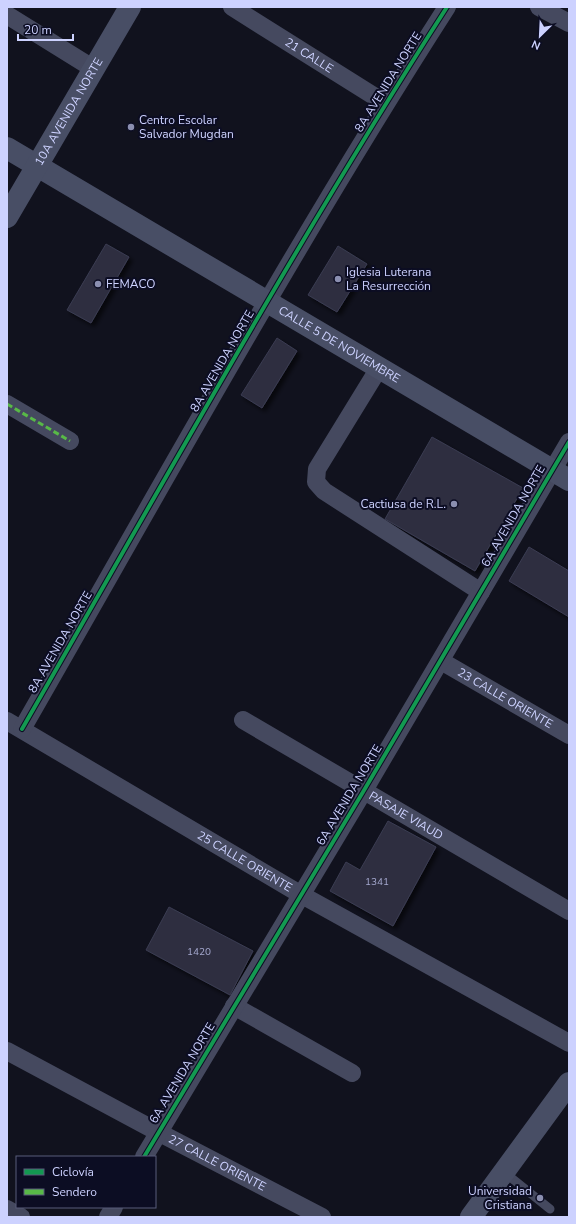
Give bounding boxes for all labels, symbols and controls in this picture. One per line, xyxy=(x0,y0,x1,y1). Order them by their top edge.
scale bar xyxy=(18,16,73,42)
north arrow xyxy=(520,16,560,56)
text: 20 m xyxy=(24,22,52,38)
street label: 8A AVENIDA NORTE xyxy=(351,29,425,135)
street label: 21 CALLE xyxy=(282,34,336,77)
text: N xyxy=(529,36,543,53)
street label: 10A AVENIDA NORTE xyxy=(31,55,106,169)
place label: Centro Escolar Salvador Mugdan xyxy=(139,112,234,142)
marker: Centro Escolar Salvador Mugdan xyxy=(126,122,136,132)
place label: Iglesia Luterana La Resurrección xyxy=(346,264,431,294)
marker: Iglesia Luterana La Resurrección xyxy=(333,274,343,284)
place label: FEMACO xyxy=(106,276,155,292)
marker: FEMACO xyxy=(93,279,103,289)
street label: CALLE 5 DE NOVIEMBRE xyxy=(276,302,403,387)
street label: 8A AVENIDA NORTE xyxy=(186,307,258,415)
street label: 6A AVENIDA NORTE xyxy=(477,462,549,570)
place label: Cactiusa de R.L. xyxy=(361,496,446,512)
marker: Cactiusa de R.L. xyxy=(449,499,459,509)
street label: 8A AVENIDA NORTE xyxy=(24,588,96,696)
street label: 23 CALLE ORIENTE xyxy=(454,664,556,732)
street label: 6A AVENIDA NORTE xyxy=(313,742,385,848)
street label: PASAJE VIAUD xyxy=(366,788,446,844)
street label: 25 CALLE ORIENTE xyxy=(194,827,295,896)
house number: 1341 xyxy=(365,875,389,889)
house number: 1420 xyxy=(187,945,211,959)
street label: 6A AVENIDA NORTE xyxy=(146,1020,218,1126)
street label: 27 CALLE ORIENTE xyxy=(166,1131,269,1195)
legend xyxy=(16,1156,156,1208)
text: Ciclovía xyxy=(52,1164,94,1180)
place label: Universidad Cristiana xyxy=(468,1183,532,1213)
text: Sendero xyxy=(52,1184,97,1200)
marker: Universidad Cristiana xyxy=(535,1193,545,1203)

